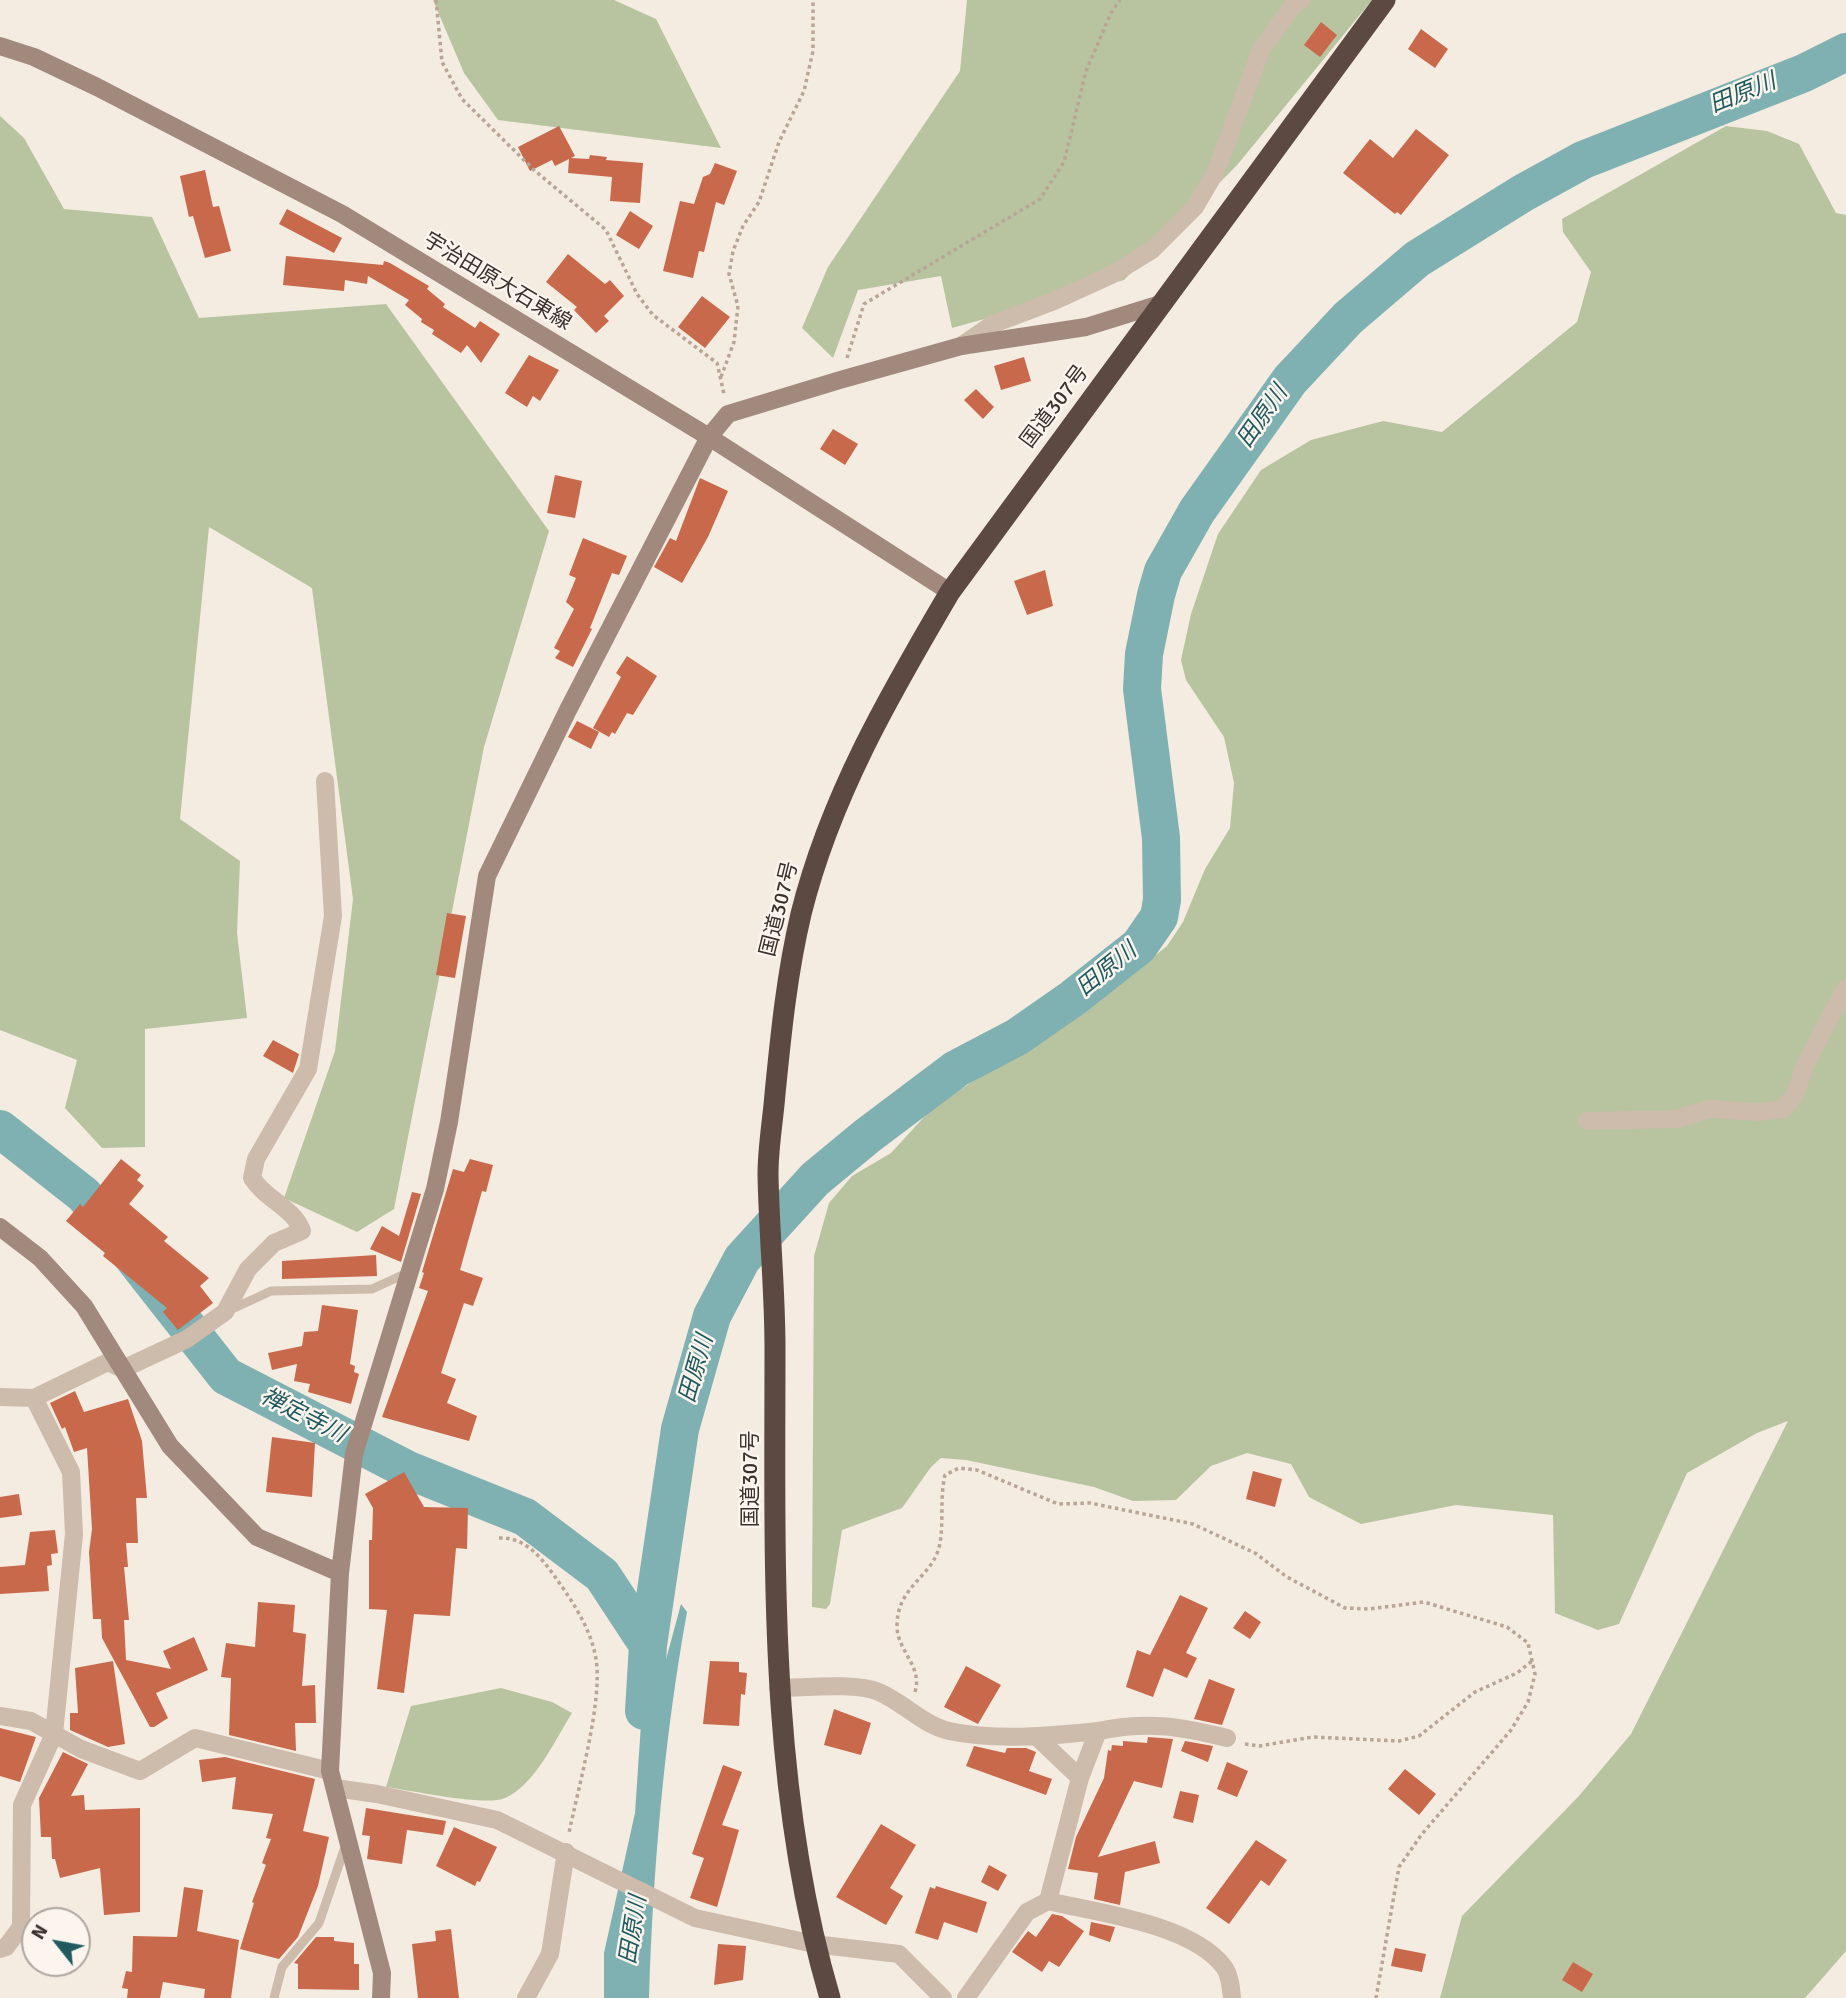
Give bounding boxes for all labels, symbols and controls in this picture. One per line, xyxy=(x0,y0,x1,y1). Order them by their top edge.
water label: 田原川 xyxy=(1706,68,1780,120)
street label: 宇治田原大石東線 xyxy=(419,228,575,336)
street label: 国道307号 xyxy=(1016,361,1094,453)
water label: 田原川 xyxy=(1232,381,1294,453)
street label: 国道307号 xyxy=(756,859,804,959)
water label: 田原川 xyxy=(1072,938,1142,1002)
water label: 田原川 xyxy=(674,1332,720,1406)
water label: 禅定寺川 xyxy=(256,1383,350,1449)
street label: 国道307号 xyxy=(738,1430,764,1528)
water label: 田原川 xyxy=(615,1894,653,1966)
north arrow xyxy=(21,1907,91,1977)
text: N xyxy=(26,1920,53,1944)

